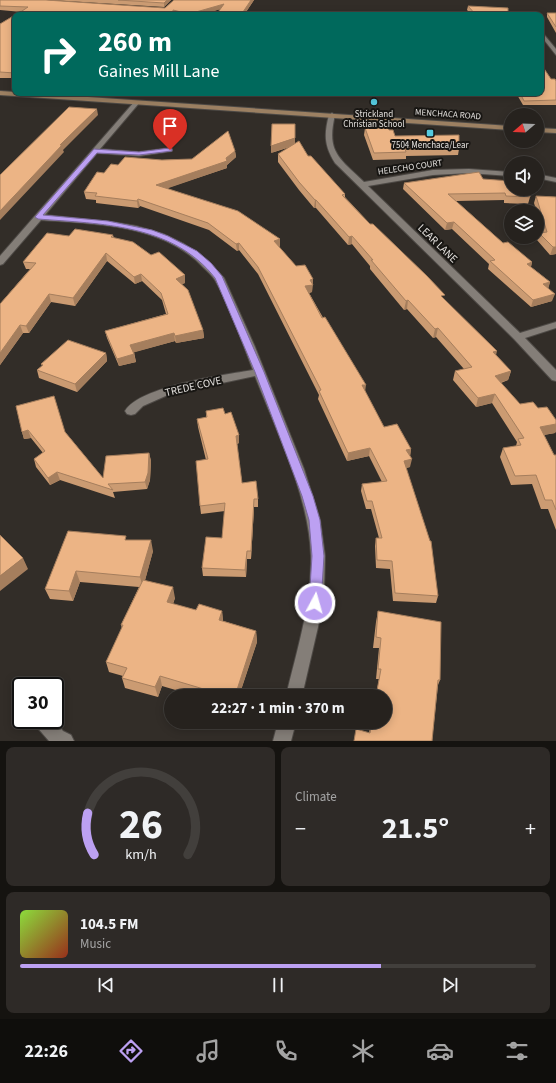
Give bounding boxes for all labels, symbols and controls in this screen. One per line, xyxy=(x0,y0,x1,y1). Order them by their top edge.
text: 260 m xyxy=(98,22,172,62)
icon: right xyxy=(32,28,84,80)
text: Gaines Mill Lane xyxy=(98,59,219,84)
marker: Strickland Christian School xyxy=(369,97,379,107)
street label: MENCHACA ROAD xyxy=(415,106,482,123)
place label: Strickland Christian School xyxy=(343,108,405,131)
north arrow xyxy=(504,108,544,148)
map controls xyxy=(504,108,544,244)
pin xyxy=(153,109,187,150)
icon: arrive xyxy=(159,115,181,137)
marker: 7504 Menchaca/Lear xyxy=(425,128,435,138)
place label: 7504 Menchaca/Lear xyxy=(391,139,469,152)
button: sound xyxy=(504,156,544,196)
street label: HELECHO COURT xyxy=(377,157,443,178)
button: layers xyxy=(504,204,544,244)
street label: LEAR LANE xyxy=(415,221,461,266)
street label: TREDE COVE xyxy=(163,373,223,400)
position arrow xyxy=(294,582,336,624)
speed limit sign: 30 xyxy=(12,677,64,729)
text: 22:27 · 1 min · 370 m xyxy=(211,698,345,719)
text: Climate xyxy=(295,788,337,806)
text: 26 xyxy=(119,794,162,854)
text: 21.5° xyxy=(382,807,449,850)
text: − xyxy=(295,813,306,845)
text: + xyxy=(525,813,536,845)
text: km/h xyxy=(125,843,156,864)
text: 104.5 FM xyxy=(80,914,138,935)
text: Music xyxy=(80,935,111,953)
icon: previous xyxy=(95,974,117,996)
icon: pause xyxy=(267,974,289,996)
icon: next xyxy=(439,974,461,996)
icon: directions xyxy=(117,1037,145,1065)
icon: music xyxy=(194,1037,222,1065)
icon: phone xyxy=(272,1037,300,1065)
icon: climate xyxy=(349,1037,377,1065)
icon: car xyxy=(426,1037,454,1065)
icon: filters xyxy=(503,1037,531,1065)
text: 22:26 xyxy=(25,1039,68,1064)

